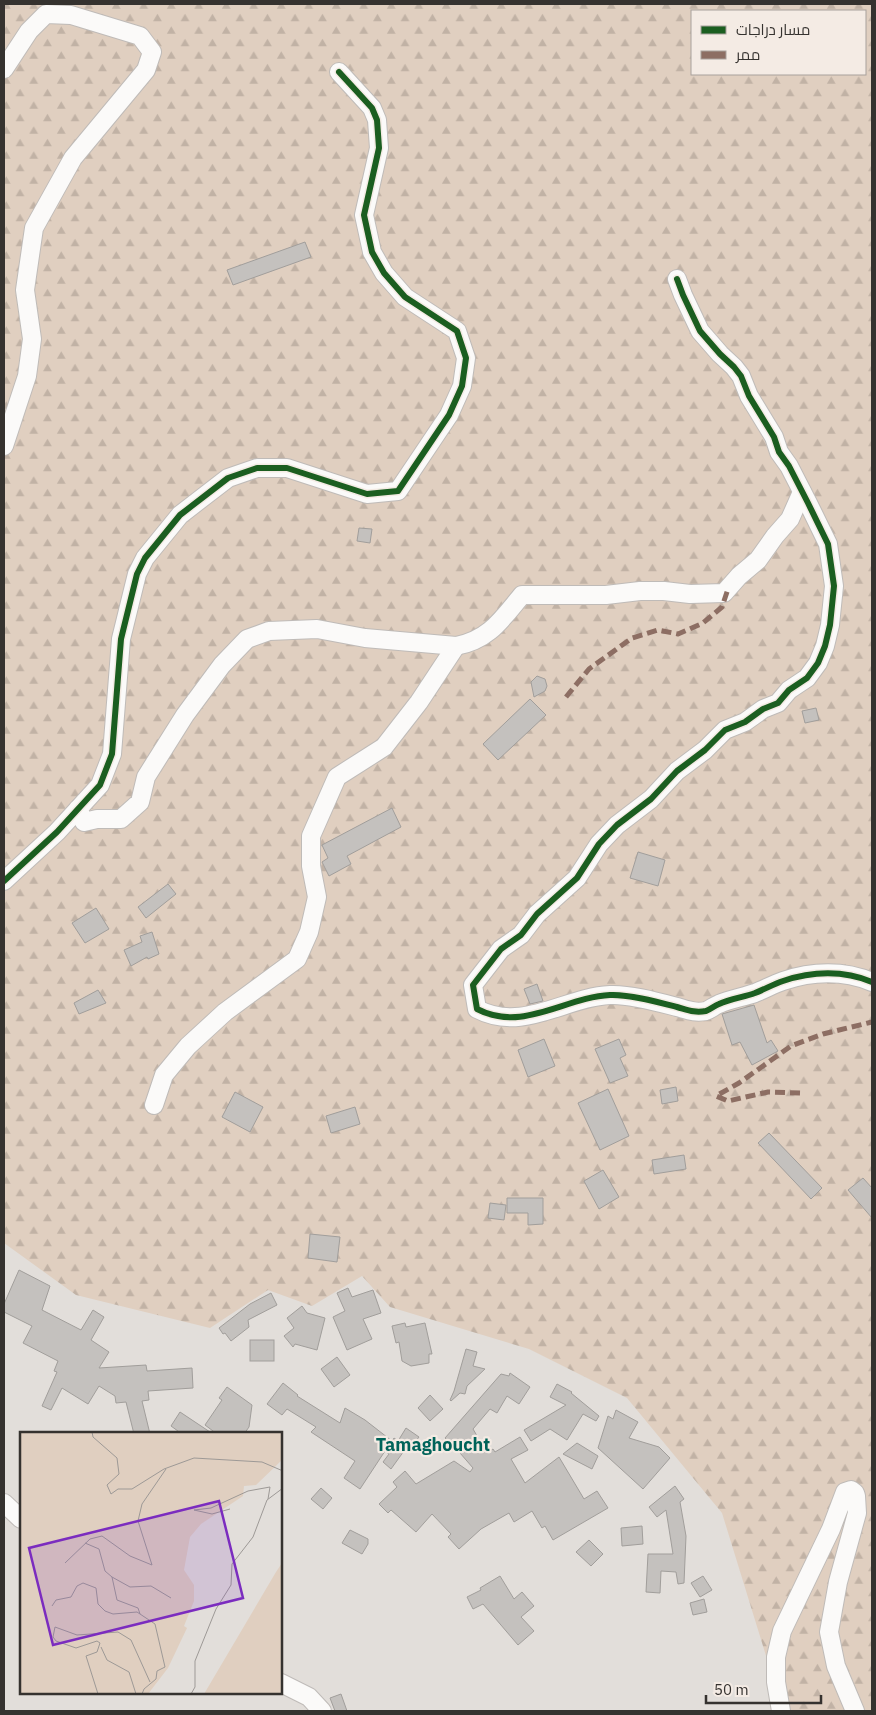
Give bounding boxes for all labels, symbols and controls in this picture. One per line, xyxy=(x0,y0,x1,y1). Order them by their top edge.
legend xyxy=(691,10,866,75)
text: مسار دراجات xyxy=(736,20,810,39)
text: ممر xyxy=(735,45,760,64)
inset map xyxy=(20,1432,282,1695)
district label: Tamaghoucht xyxy=(376,1433,490,1456)
scale bar xyxy=(706,1672,821,1704)
text: 50 m xyxy=(714,1680,749,1699)

